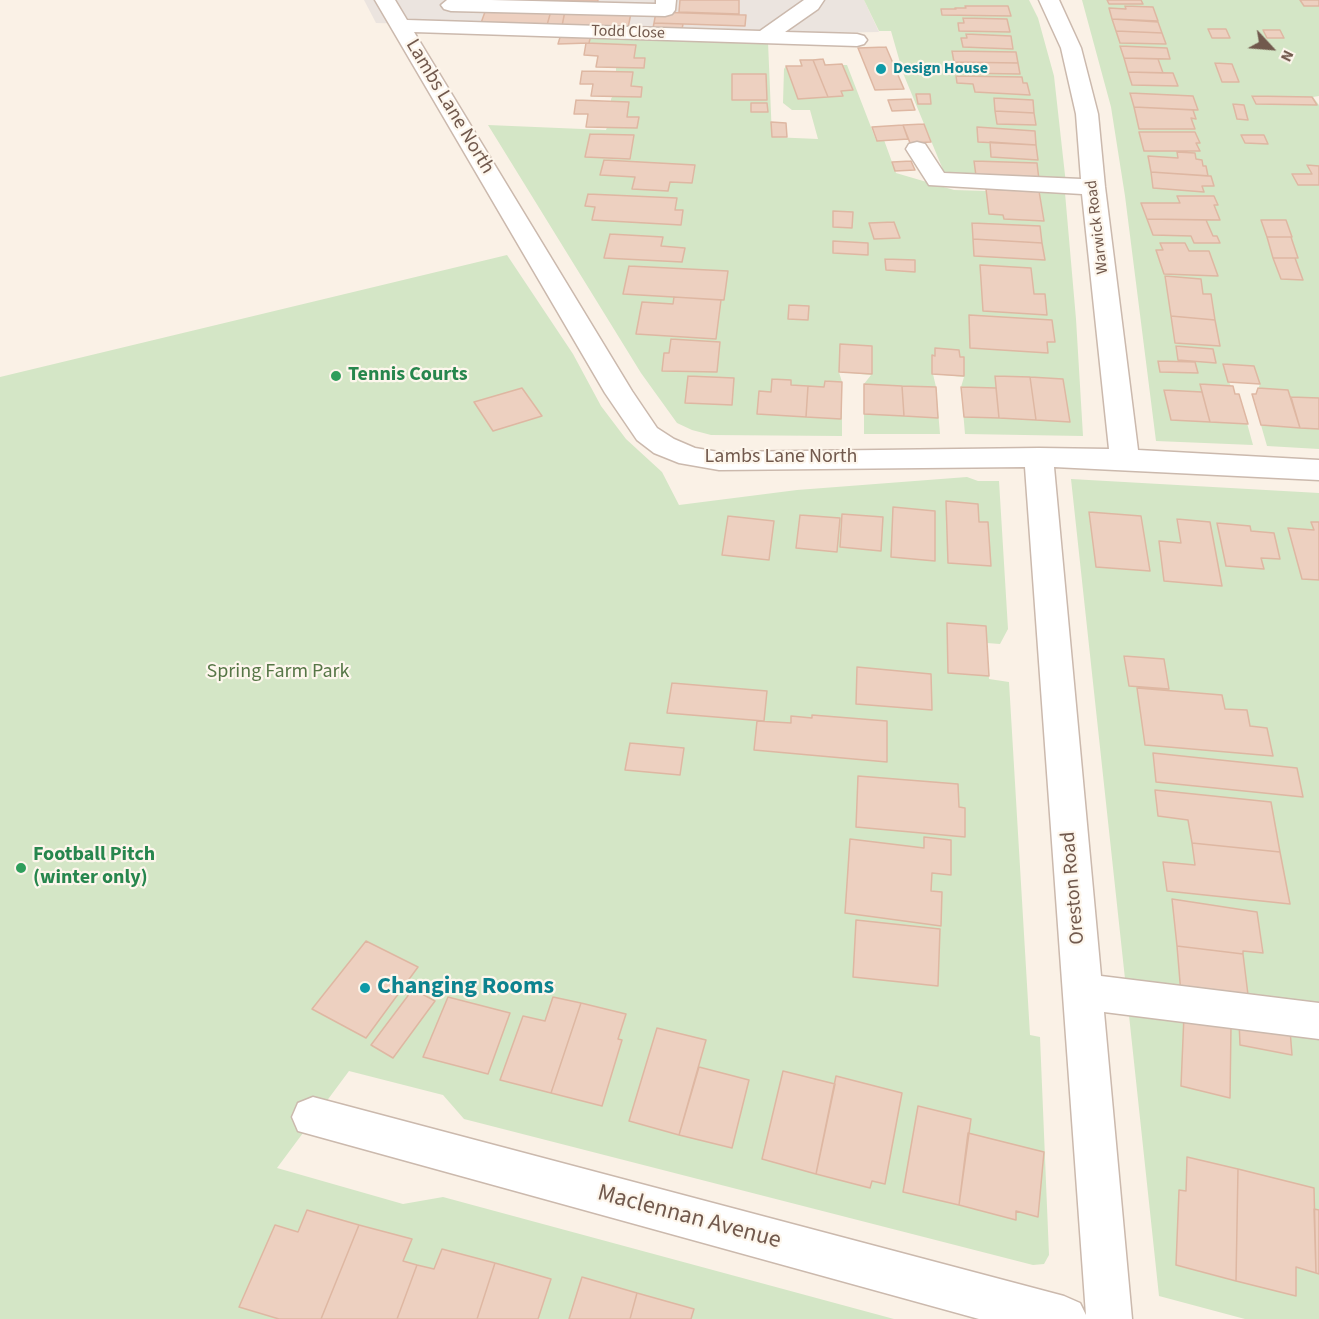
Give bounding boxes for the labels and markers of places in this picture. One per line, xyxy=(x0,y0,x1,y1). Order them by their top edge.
place label: Design House xyxy=(893,59,988,79)
marker: Design House xyxy=(874,62,888,76)
place label: Tennis Courts xyxy=(348,364,468,388)
marker: Tennis Courts xyxy=(329,369,343,383)
place label: Football Pitch (winter only) xyxy=(33,844,155,891)
marker: Football Pitch (winter only) xyxy=(14,861,28,875)
place label: Changing Rooms xyxy=(377,974,554,1002)
marker: Changing Rooms xyxy=(358,981,372,995)

